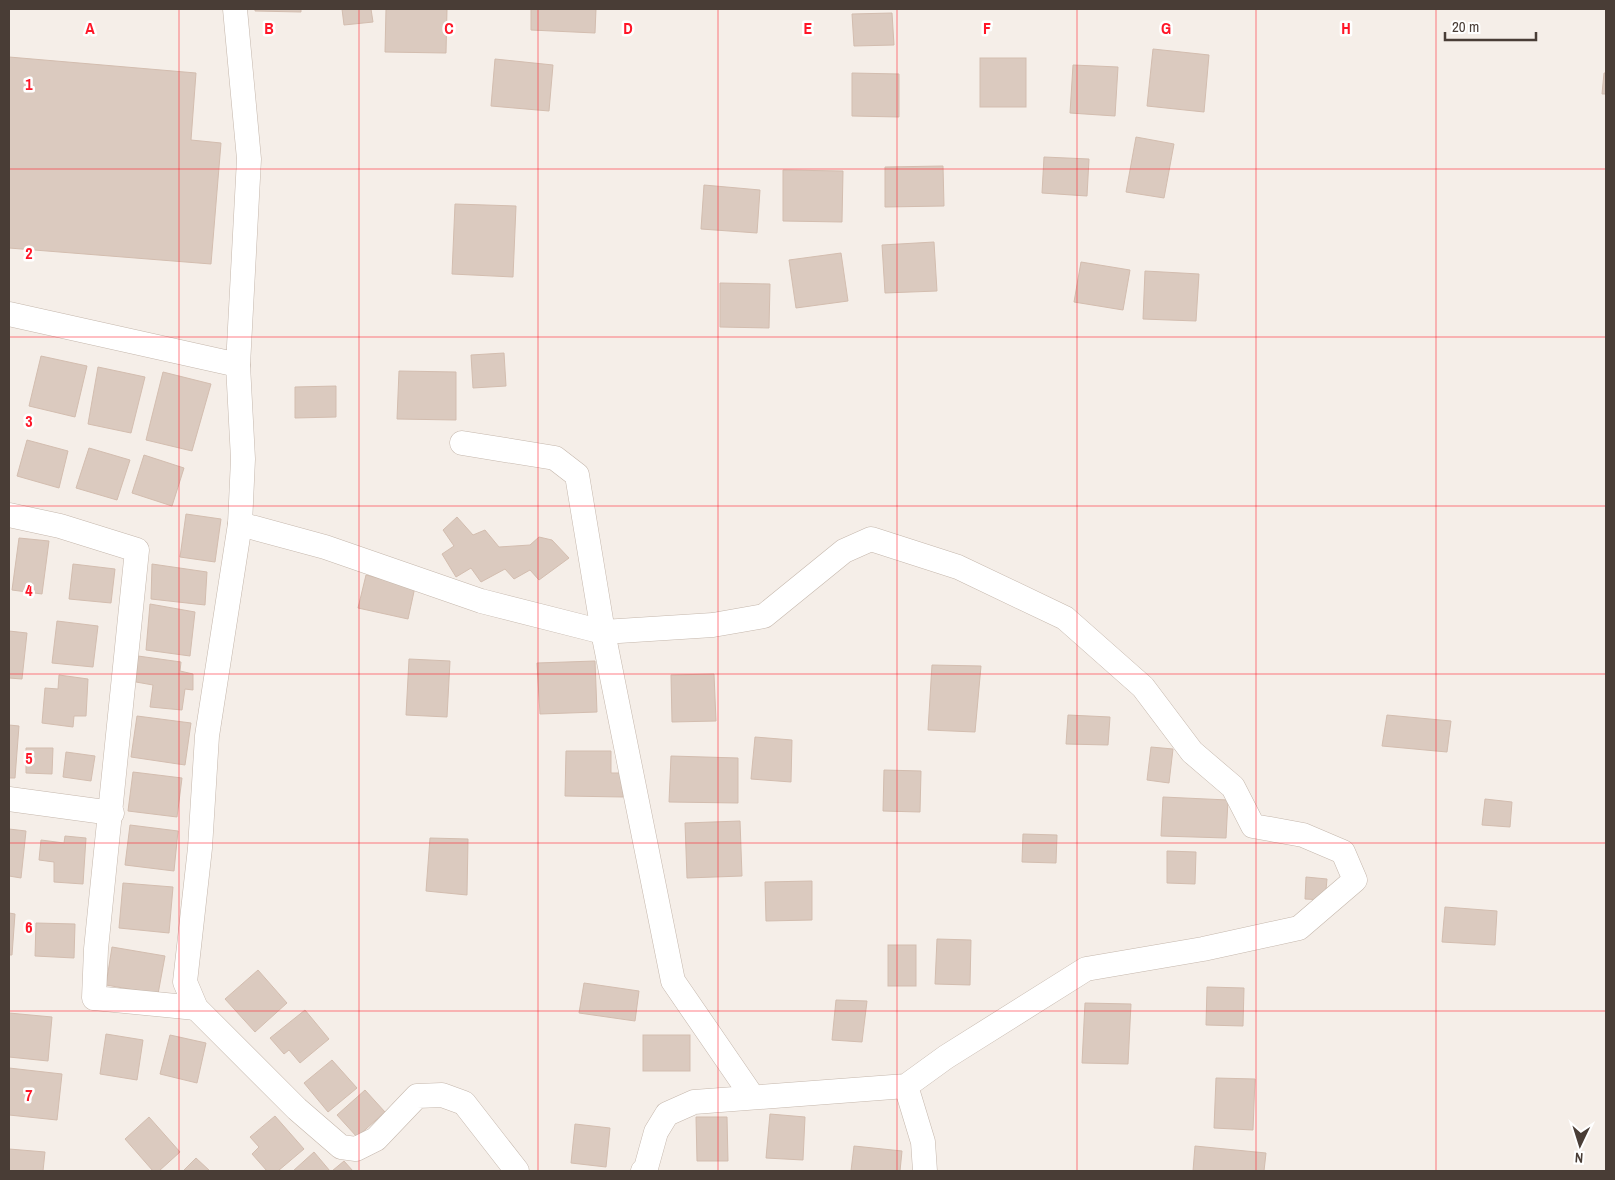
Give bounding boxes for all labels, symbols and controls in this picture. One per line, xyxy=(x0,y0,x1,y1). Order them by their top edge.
scale bar xyxy=(1445,10,1536,42)
text: 20 m xyxy=(1452,16,1479,37)
text: A xyxy=(85,17,95,39)
text: B xyxy=(264,17,274,39)
text: C xyxy=(444,17,454,39)
text: D xyxy=(623,17,633,39)
text: E xyxy=(804,17,813,39)
text: F xyxy=(983,17,991,39)
text: G xyxy=(1161,17,1171,39)
text: H xyxy=(1341,17,1351,39)
text: 1 xyxy=(25,73,33,95)
text: 2 xyxy=(25,242,33,264)
text: 3 xyxy=(25,410,33,432)
text: 4 xyxy=(25,579,33,601)
text: 5 xyxy=(25,747,33,769)
text: 6 xyxy=(25,916,33,938)
text: 7 xyxy=(25,1084,33,1106)
north arrow xyxy=(1555,1120,1605,1170)
text: N xyxy=(1574,1149,1584,1167)

